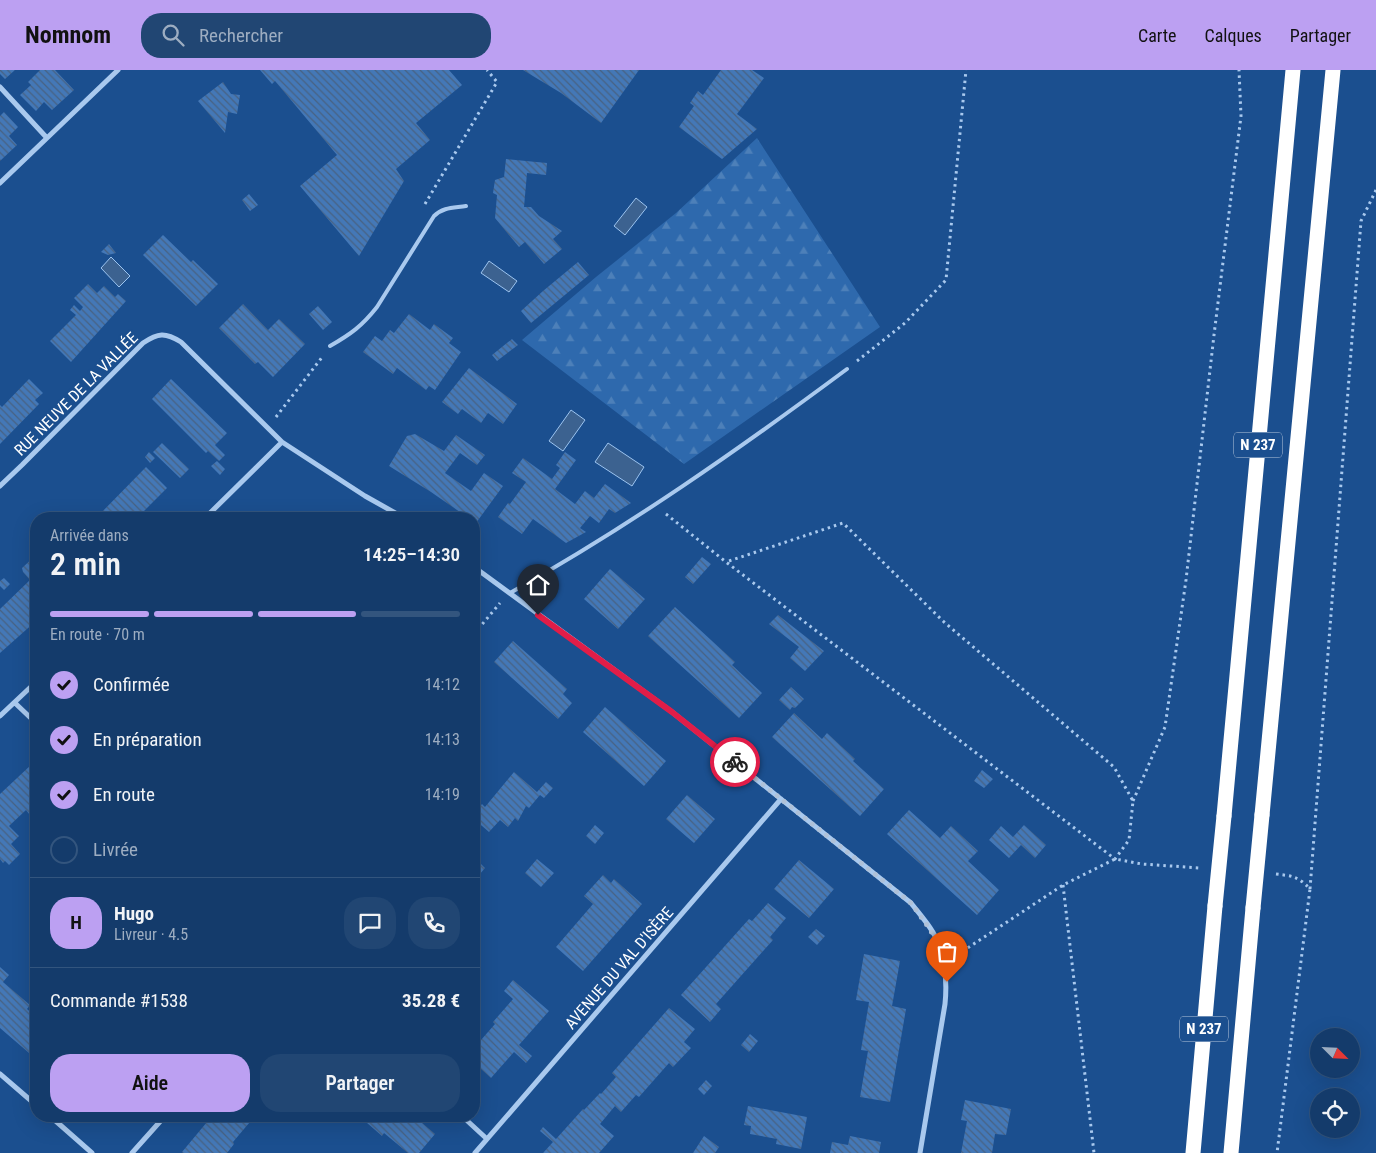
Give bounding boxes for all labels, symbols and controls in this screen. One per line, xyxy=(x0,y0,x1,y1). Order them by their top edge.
search box xyxy=(141,13,491,58)
text: Nomnom xyxy=(25,21,111,49)
icon: search xyxy=(159,21,187,49)
text: Rechercher xyxy=(199,24,283,47)
text: Carte xyxy=(1138,25,1177,46)
text: Calques xyxy=(1205,25,1262,46)
text: Partager xyxy=(1290,25,1351,46)
street label: RUE NEUVE DE LA VALLÉE xyxy=(10,328,142,460)
road number: N 237 xyxy=(1234,432,1282,458)
text: Arrivée dans xyxy=(50,526,129,545)
text: 14:25–14:30 xyxy=(363,543,460,566)
text: 2 min xyxy=(50,545,121,583)
pin xyxy=(517,564,559,615)
icon: home xyxy=(524,571,552,599)
text: En route · 70 m xyxy=(50,625,145,644)
icon: check xyxy=(50,671,78,699)
text: Confirmée xyxy=(93,673,170,696)
text: 14:12 xyxy=(425,675,460,694)
icon: check xyxy=(50,726,78,754)
text: En préparation xyxy=(93,728,202,751)
text: 14:13 xyxy=(425,730,460,749)
courier xyxy=(710,737,760,787)
icon: bike xyxy=(721,748,749,776)
icon: check xyxy=(50,781,78,809)
text: En route xyxy=(93,783,155,806)
text: 14:19 xyxy=(425,785,460,804)
text: Livrée xyxy=(93,838,138,861)
button: chat xyxy=(344,897,396,949)
button: phone xyxy=(408,897,460,949)
text: Hugo xyxy=(114,902,154,925)
street label: AVENUE DU VAL D'ISÈRE xyxy=(561,903,677,1033)
text: H xyxy=(70,911,82,934)
text: Livreur · 4.5 xyxy=(114,925,188,944)
pin xyxy=(926,931,968,982)
icon: bag xyxy=(933,938,961,966)
text: Commande #1538 xyxy=(50,989,188,1012)
text: 35.28 € xyxy=(402,989,460,1012)
road number: N 237 xyxy=(1180,1016,1228,1042)
north arrow xyxy=(1310,1028,1360,1078)
map controls xyxy=(1310,1028,1360,1138)
button: Aide xyxy=(50,1054,250,1112)
button: Partager xyxy=(260,1054,460,1112)
button: locate xyxy=(1310,1088,1360,1138)

